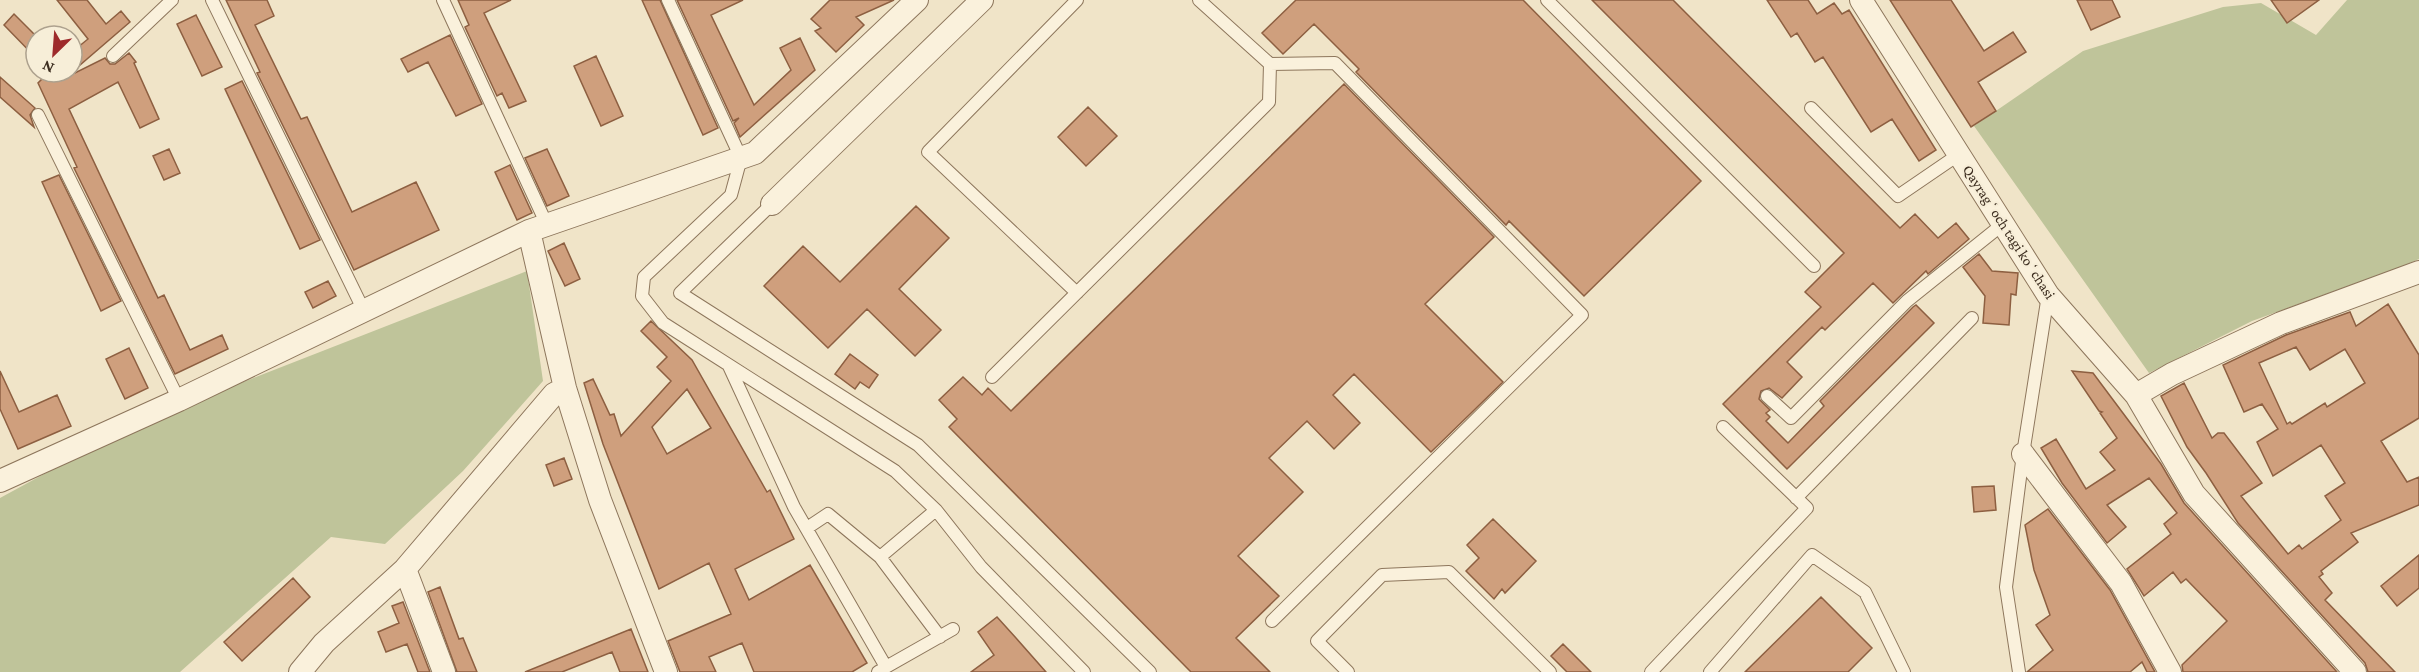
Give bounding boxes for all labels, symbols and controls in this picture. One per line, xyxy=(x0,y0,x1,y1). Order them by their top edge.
north arrow xyxy=(24,24,84,84)
text: N xyxy=(39,57,56,77)
street label: Qayragʻoch tagi koʻchasi xyxy=(1959,162,2058,303)

